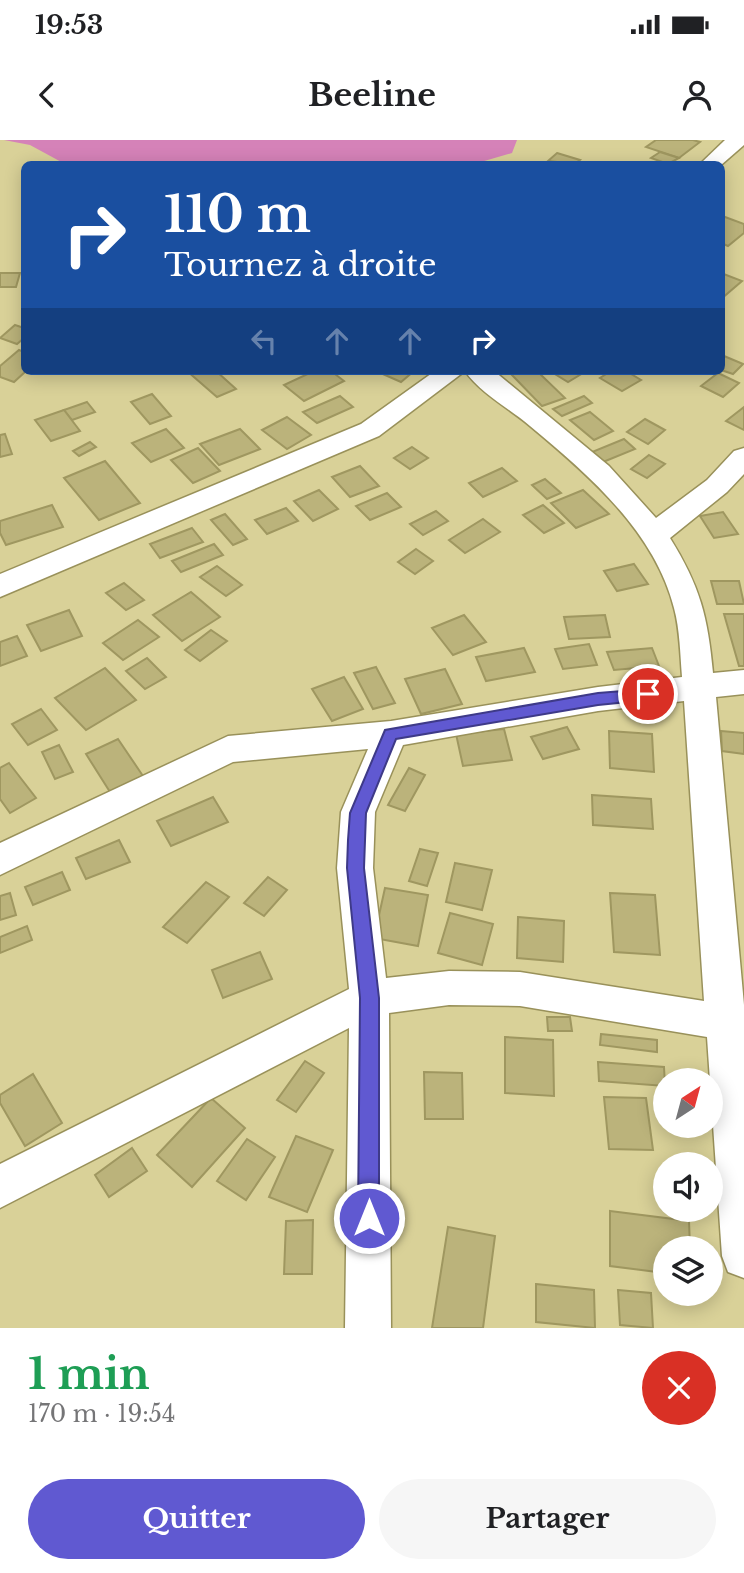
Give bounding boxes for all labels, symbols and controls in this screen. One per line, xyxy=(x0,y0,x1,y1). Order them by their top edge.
text: 19:53 xyxy=(35,9,103,41)
text: Beeline xyxy=(308,75,436,115)
icon: back xyxy=(28,76,66,114)
icon: person xyxy=(678,76,716,114)
text: 110 m xyxy=(164,184,311,245)
icon: right xyxy=(49,189,140,280)
text: Tournez à droite xyxy=(164,245,437,285)
icon: left xyxy=(245,322,283,360)
icon: ahead xyxy=(318,322,356,360)
icon: ahead xyxy=(391,322,429,360)
icon: right xyxy=(464,322,502,360)
pin xyxy=(618,664,678,724)
icon: arrive xyxy=(629,675,667,713)
north arrow xyxy=(653,1068,723,1138)
map controls xyxy=(653,1068,723,1306)
button: sound xyxy=(653,1152,723,1222)
position arrow xyxy=(332,1181,406,1255)
button: layers xyxy=(653,1236,723,1306)
text: 1 min xyxy=(28,1348,150,1400)
button: close xyxy=(642,1351,716,1425)
text: 170 m · 19:54 xyxy=(28,1400,175,1428)
button: Quitter xyxy=(28,1479,365,1559)
button: Partager xyxy=(379,1479,716,1559)

